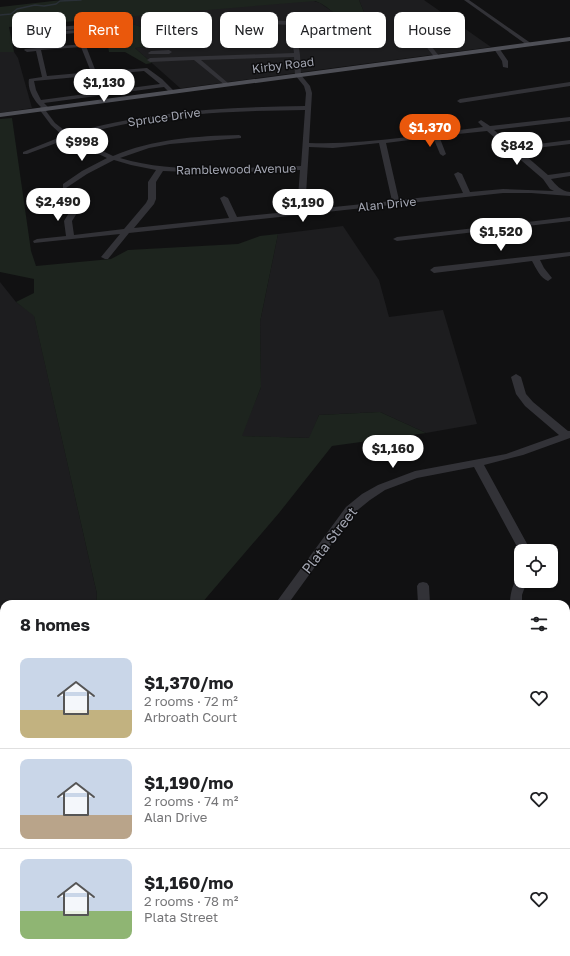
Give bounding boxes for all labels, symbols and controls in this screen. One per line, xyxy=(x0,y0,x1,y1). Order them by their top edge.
chip: Buy xyxy=(12,12,66,48)
chip: Rent xyxy=(74,12,133,48)
chip: Filters xyxy=(141,12,212,48)
chip: New xyxy=(220,12,278,48)
chip: Apartment xyxy=(286,12,386,48)
chip: House xyxy=(394,12,465,48)
street label: Kirby Road xyxy=(251,54,315,76)
pin: $1,130 xyxy=(71,69,137,103)
text: $1,130 xyxy=(83,74,125,90)
street label: Spruce Drive xyxy=(127,104,201,130)
pin: $1,370 xyxy=(397,114,463,148)
text: $1,370 xyxy=(408,119,452,135)
pin: $998 xyxy=(58,128,106,162)
pin: $842 xyxy=(493,132,541,166)
text: $998 xyxy=(65,133,99,149)
text: $842 xyxy=(500,137,534,153)
street label: Ramblewood Avenue xyxy=(176,160,296,178)
pin: $2,490 xyxy=(25,188,91,222)
pin: $1,190 xyxy=(270,189,336,223)
text: $2,490 xyxy=(35,193,81,209)
street label: Alan Drive xyxy=(357,193,417,215)
text: $1,190 xyxy=(282,194,324,210)
pin: $1,520 xyxy=(468,218,534,252)
text: $1,520 xyxy=(479,223,523,239)
pin: $1,160 xyxy=(360,435,426,469)
text: $1,160 xyxy=(372,440,414,456)
street label: Plata Street xyxy=(298,503,360,577)
map controls xyxy=(514,544,558,588)
button: locate xyxy=(514,544,558,588)
icon: filters xyxy=(528,613,550,635)
text: 8 homes xyxy=(20,614,90,635)
text: $1,370/mo xyxy=(144,672,234,693)
icon: home xyxy=(52,674,100,722)
icon: heart xyxy=(528,687,550,709)
text: 2 rooms · 72 m² xyxy=(144,693,238,709)
text: Arbroath Court xyxy=(144,709,237,725)
text: $1,190/mo xyxy=(144,772,233,793)
icon: home xyxy=(52,775,100,823)
icon: heart xyxy=(528,788,550,810)
text: 2 rooms · 74 m² xyxy=(144,793,238,809)
text: Alan Drive xyxy=(144,809,207,825)
text: $1,160/mo xyxy=(144,872,233,893)
icon: home xyxy=(52,875,100,923)
icon: heart xyxy=(528,888,550,910)
text: 2 rooms · 78 m² xyxy=(144,893,238,909)
text: Plata Street xyxy=(144,909,218,925)

